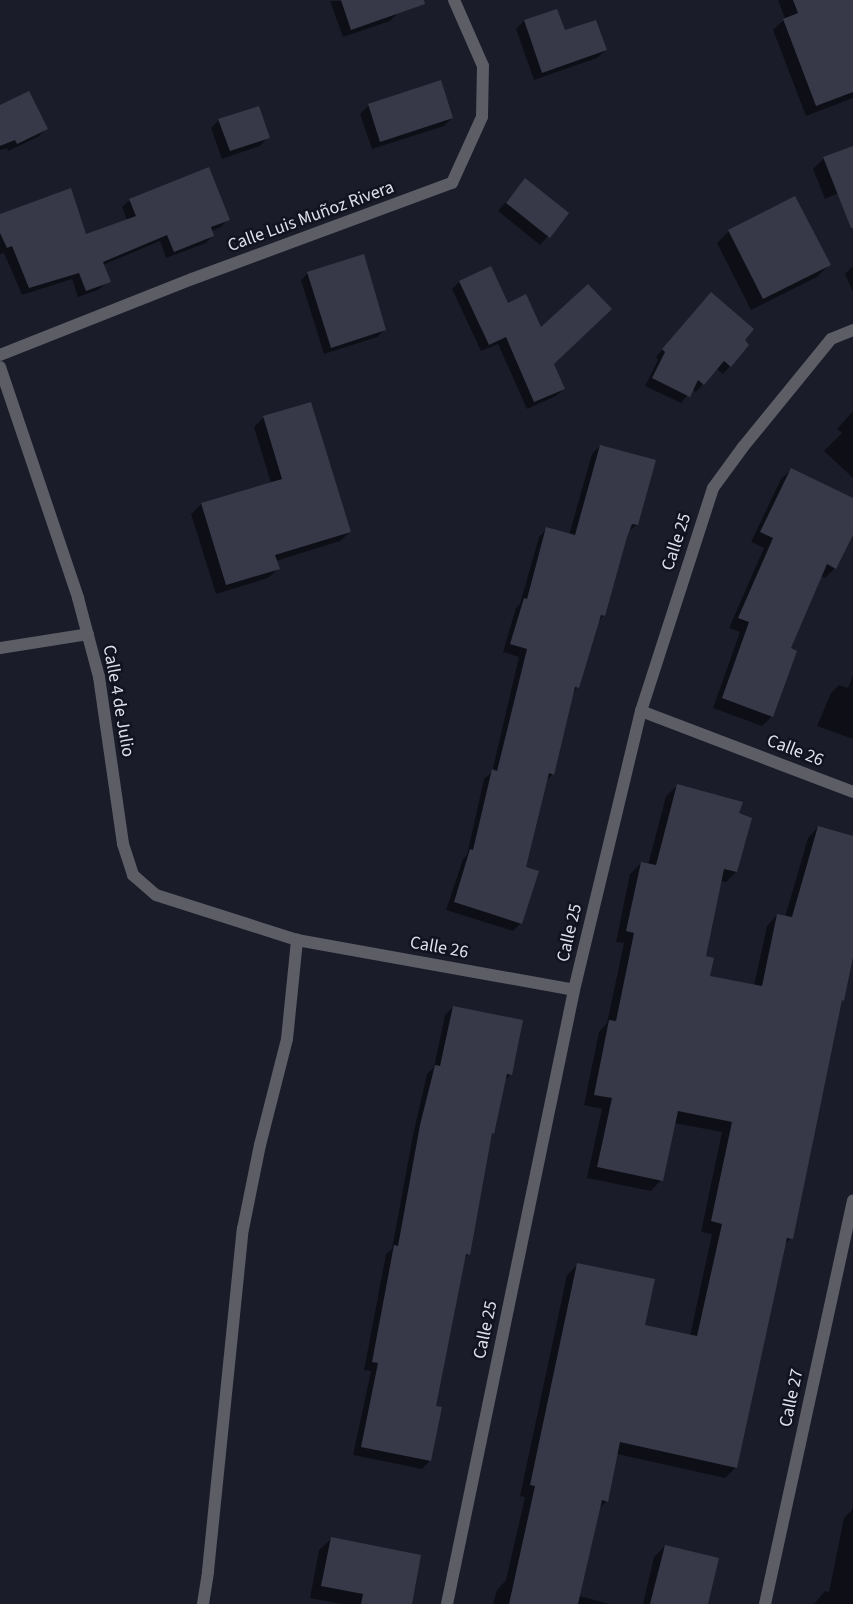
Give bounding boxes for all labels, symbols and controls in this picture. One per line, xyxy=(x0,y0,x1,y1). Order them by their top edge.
street label: Calle Luis Muñoz Rivera xyxy=(225,177,397,257)
street label: Calle 25 xyxy=(658,511,696,573)
street label: Calle 4 de Julio xyxy=(98,643,138,759)
street label: Calle 26 xyxy=(764,730,826,772)
street label: Calle 25 xyxy=(553,902,587,964)
street label: Calle 26 xyxy=(408,932,470,964)
street label: Calle 25 xyxy=(469,1299,503,1361)
street label: Calle 27 xyxy=(775,1367,809,1429)

